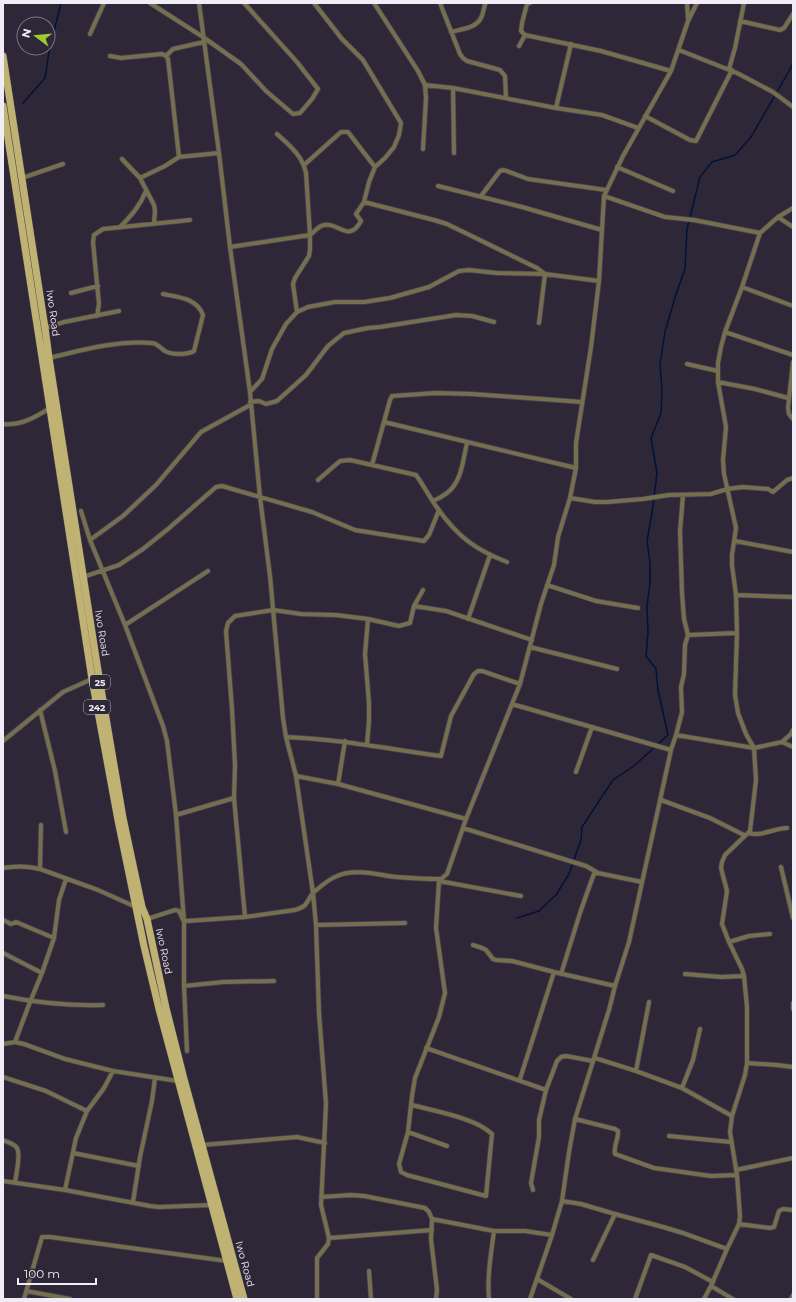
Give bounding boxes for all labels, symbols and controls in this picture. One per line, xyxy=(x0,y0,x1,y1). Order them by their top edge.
north arrow xyxy=(16,16,56,56)
text: N xyxy=(18,27,34,39)
street label: Iwo Road xyxy=(43,289,63,337)
street label: Iwo Road xyxy=(92,609,112,657)
road number: 25 xyxy=(90,675,110,689)
road number: 242 xyxy=(84,700,110,714)
street label: Iwo Road xyxy=(153,927,175,975)
street label: Iwo Road xyxy=(233,1240,257,1288)
scale bar xyxy=(18,1260,96,1286)
text: 100 m xyxy=(24,1266,60,1281)

